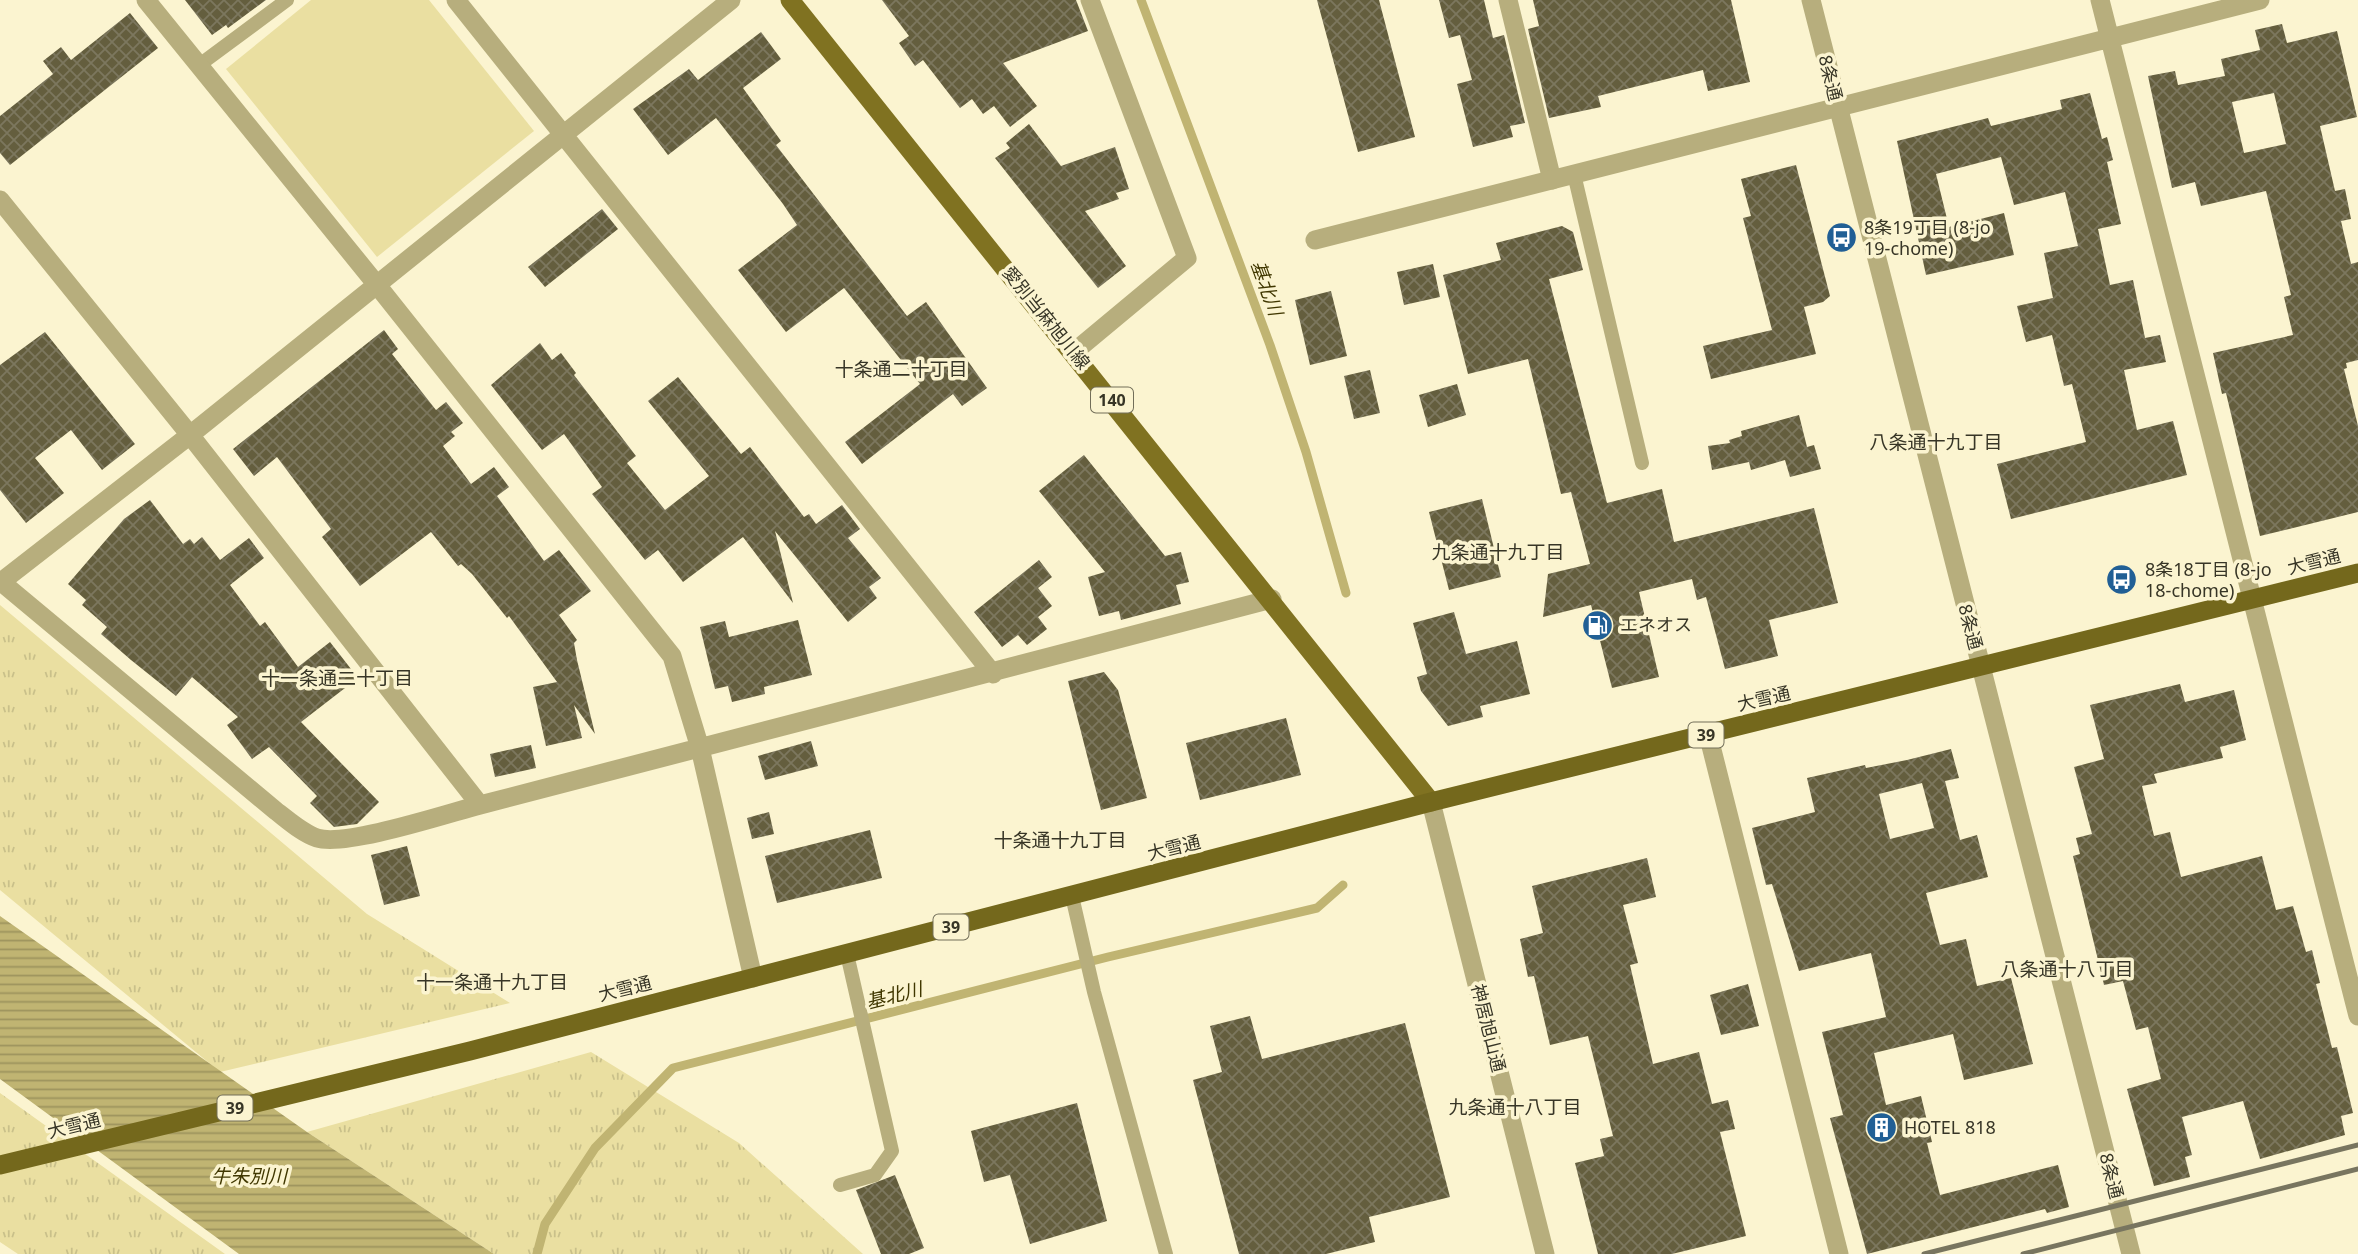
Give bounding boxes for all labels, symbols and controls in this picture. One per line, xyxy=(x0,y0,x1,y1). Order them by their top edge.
street label: 8条通 xyxy=(1814,52,1848,103)
place label: 8条19丁目 (8-jo 19-chome) xyxy=(1864,215,1991,260)
bus stop icon: 8条19丁目 (8-jo 19-chome) xyxy=(1824,221,1858,255)
water label: 基北川 xyxy=(1245,257,1290,321)
street label: 愛別当麻旭川線 xyxy=(998,261,1096,374)
district label: 十条通二十丁目 xyxy=(834,356,968,382)
road number: 140 xyxy=(1091,388,1133,412)
district label: 八条通十九丁目 xyxy=(1869,429,2003,455)
district label: 九条通十九丁目 xyxy=(1431,539,1565,565)
street label: 大雪通 xyxy=(2285,543,2343,579)
place label: 8条18丁目 (8-jo 18-chome) xyxy=(2145,557,2272,602)
bus stop icon: 8条18丁目 (8-jo 18-chome) xyxy=(2105,563,2139,597)
street label: 8条通 xyxy=(1953,601,1989,652)
fuel station icon: エネオス xyxy=(1580,608,1614,642)
place label: エネオス xyxy=(1620,612,1692,636)
district label: 十一条通二十丁目 xyxy=(261,665,413,691)
street label: 大雪通 xyxy=(1735,680,1793,716)
road number: 39 xyxy=(1688,722,1724,748)
district label: 十条通十九丁目 xyxy=(993,827,1127,853)
street label: 大雪通 xyxy=(1145,829,1203,865)
road number: 39 xyxy=(934,914,968,939)
district label: 八条通十八丁目 xyxy=(2000,956,2134,982)
district label: 十一条通十九丁目 xyxy=(416,969,568,995)
street label: 大雪通 xyxy=(596,970,654,1006)
water label: 基北川 xyxy=(863,975,927,1015)
street label: 神居旭山通 xyxy=(1466,981,1512,1074)
district label: 九条通十八丁目 xyxy=(1448,1094,1582,1120)
road number: 39 xyxy=(218,1096,252,1120)
street label: 大雪通 xyxy=(45,1107,103,1143)
building icon: HOTEL 818 xyxy=(1864,1111,1898,1145)
place label: HOTEL 818 xyxy=(1904,1115,1996,1139)
street label: 8条通 xyxy=(2095,1150,2129,1201)
water label: 牛朱別川 xyxy=(211,1163,289,1189)

